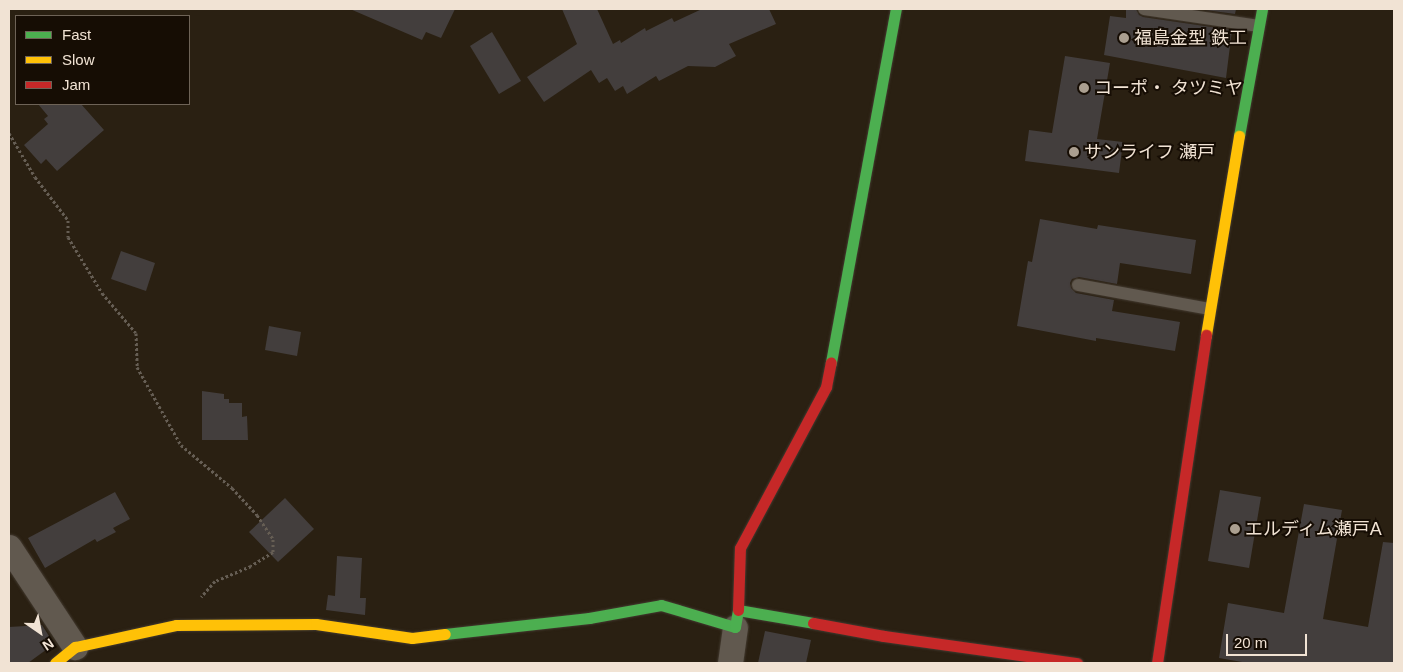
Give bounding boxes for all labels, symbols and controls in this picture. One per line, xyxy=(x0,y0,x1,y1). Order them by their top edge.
legend xyxy=(15,15,190,105)
text: Fast xyxy=(62,26,91,43)
place label: 福島金型 鉄工 xyxy=(1134,27,1247,49)
marker: 福島金型 鉄工 xyxy=(1118,32,1130,44)
text: Slow xyxy=(62,51,95,68)
text: Jam xyxy=(62,76,90,93)
place label: コーポ・ タツミヤ xyxy=(1094,77,1243,99)
marker: コーポ・ タツミヤ xyxy=(1078,82,1090,94)
place label: サンライフ 瀬戸 xyxy=(1084,141,1215,163)
marker: サンライフ 瀬戸 xyxy=(1068,146,1080,158)
place label: エルディム瀬戸A xyxy=(1245,518,1383,540)
marker: エルディム瀬戸A xyxy=(1229,523,1241,535)
north arrow xyxy=(15,607,65,657)
scale bar xyxy=(1228,624,1309,656)
text: 20 m xyxy=(1234,634,1267,651)
text: N xyxy=(40,635,57,654)

